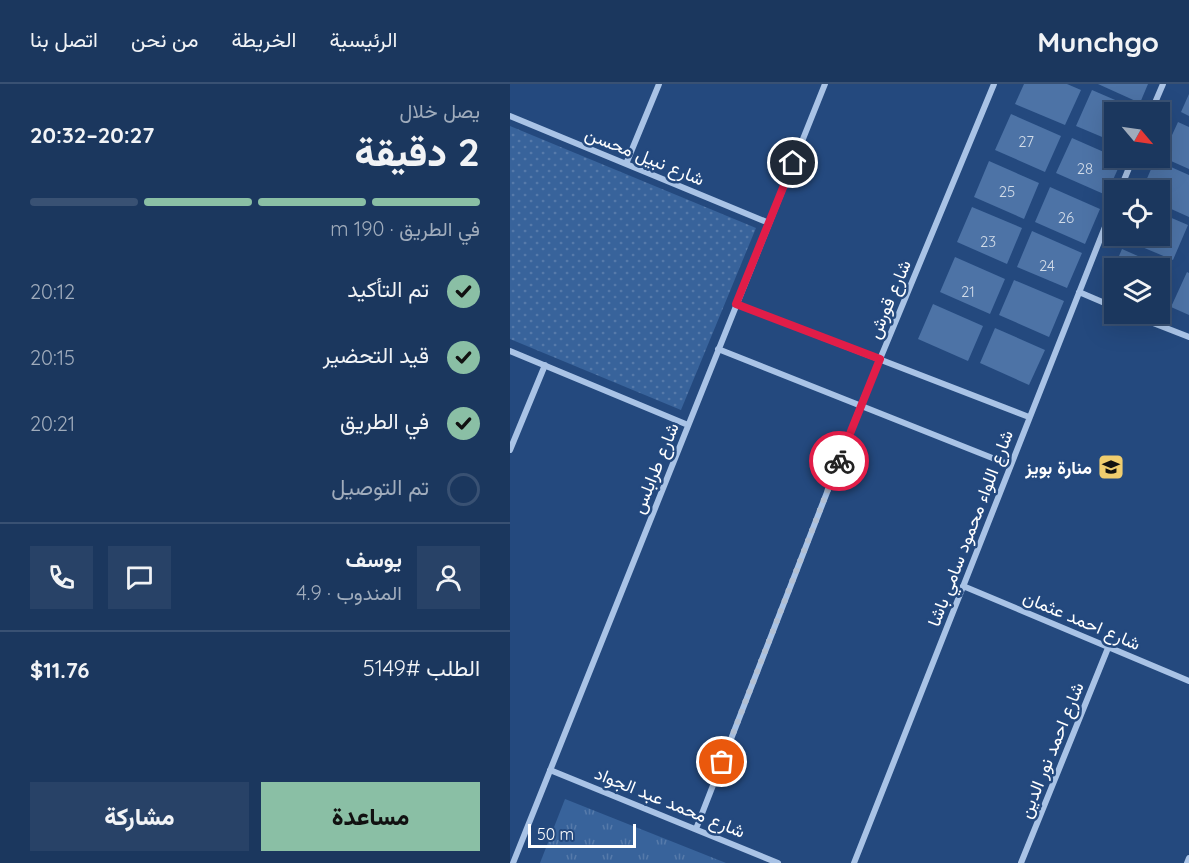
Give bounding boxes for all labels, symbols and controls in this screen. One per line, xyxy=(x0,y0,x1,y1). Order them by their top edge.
text: Munchgo xyxy=(1037,24,1159,59)
text: اتصل بنا xyxy=(30,26,98,52)
text: من نحن xyxy=(131,26,198,52)
text: الخريطة xyxy=(231,26,296,52)
text: الرئيسية xyxy=(329,26,397,52)
text: يصل خلال xyxy=(399,98,480,123)
north arrow xyxy=(1104,102,1170,168)
map controls xyxy=(1104,102,1170,324)
text: 20:27–20:32 xyxy=(30,121,154,149)
street label: شارع نبيل محسن xyxy=(582,122,708,191)
text: 2 دقيقة xyxy=(355,127,480,176)
house number: 27 xyxy=(1018,132,1034,151)
pin xyxy=(767,137,818,188)
icon: home xyxy=(776,146,809,179)
house number: 28 xyxy=(1077,159,1093,178)
button: locate xyxy=(1104,180,1170,246)
house number: 25 xyxy=(999,182,1015,201)
house number: 26 xyxy=(1058,208,1074,227)
text: في الطريق · 190 m xyxy=(330,216,480,241)
house number: 23 xyxy=(980,232,996,251)
street label: شارع قورش xyxy=(862,256,917,342)
house number: 24 xyxy=(1039,256,1055,275)
button: layers xyxy=(1104,258,1170,324)
text: تم التأكيد xyxy=(347,275,429,303)
icon: check xyxy=(447,275,480,308)
text: 20:12 xyxy=(30,279,75,304)
house number: 21 xyxy=(961,282,975,301)
text: قيد التحضير xyxy=(323,341,429,369)
icon: check xyxy=(447,341,480,374)
text: 20:15 xyxy=(30,345,75,370)
text: في الطريق xyxy=(340,407,429,435)
icon: check xyxy=(447,407,480,440)
text: 20:21 xyxy=(30,411,75,436)
street label: شارع طرابلس xyxy=(626,419,685,517)
street label: شارع اللواء محمود سامي باشا xyxy=(922,426,1022,631)
courier xyxy=(809,431,869,491)
icon: bike xyxy=(823,445,856,478)
school or university icon: منارة بويز xyxy=(1096,452,1126,482)
place label: منارة بويز xyxy=(1024,456,1092,479)
text: تم التوصيل xyxy=(331,473,429,501)
text: يوسف xyxy=(346,545,402,573)
button: phone xyxy=(30,546,93,609)
button: chat xyxy=(108,546,171,609)
button: person xyxy=(417,546,480,609)
text: المندوب · 4.9 xyxy=(296,580,402,605)
street label: شارع احمد عثمان xyxy=(1019,585,1144,656)
text: الطلب #5149 xyxy=(363,654,480,682)
text: $11.76 xyxy=(30,656,89,684)
street label: شارع احمد نور الدين xyxy=(1013,679,1090,822)
pin xyxy=(696,736,747,787)
icon: bag xyxy=(705,745,738,778)
street label: شارع محمد عبد الجواد xyxy=(591,761,749,844)
button: مشاركة xyxy=(30,782,249,851)
button: مساعدة xyxy=(261,782,480,851)
scale bar xyxy=(528,821,636,848)
text: 50 m xyxy=(537,824,574,844)

